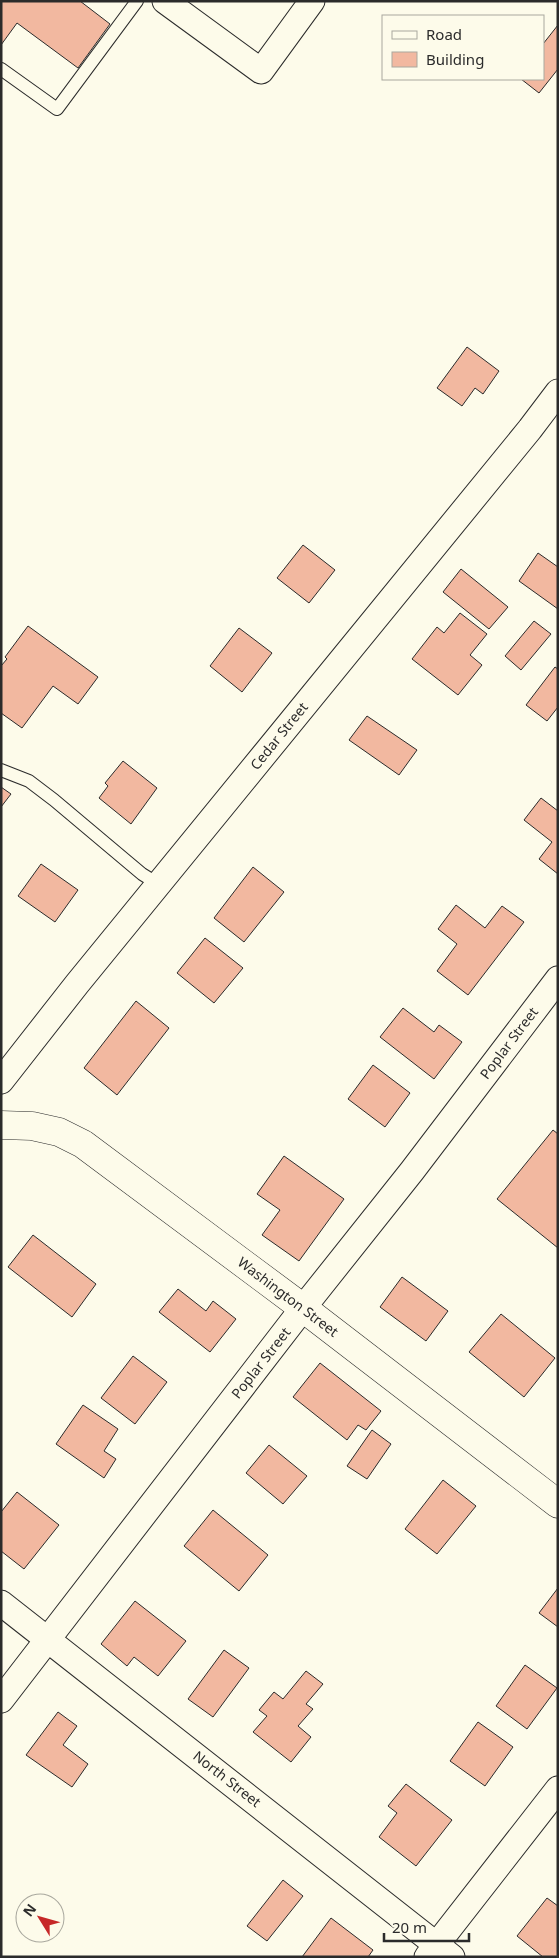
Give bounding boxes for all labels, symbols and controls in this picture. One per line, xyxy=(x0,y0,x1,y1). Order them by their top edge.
legend xyxy=(382,15,544,80)
text: Road xyxy=(426,24,462,44)
text: Building xyxy=(426,49,484,69)
street label: Cedar Street xyxy=(246,698,312,773)
street label: Poplar Street xyxy=(475,1003,542,1083)
street label: Washington Street xyxy=(234,1252,343,1341)
street label: Poplar Street xyxy=(227,1323,294,1402)
street label: North Street xyxy=(189,1746,265,1811)
north arrow xyxy=(15,1893,65,1943)
text: N xyxy=(18,1900,40,1920)
scale bar xyxy=(384,1910,469,1942)
text: 20 m xyxy=(392,1917,427,1937)

